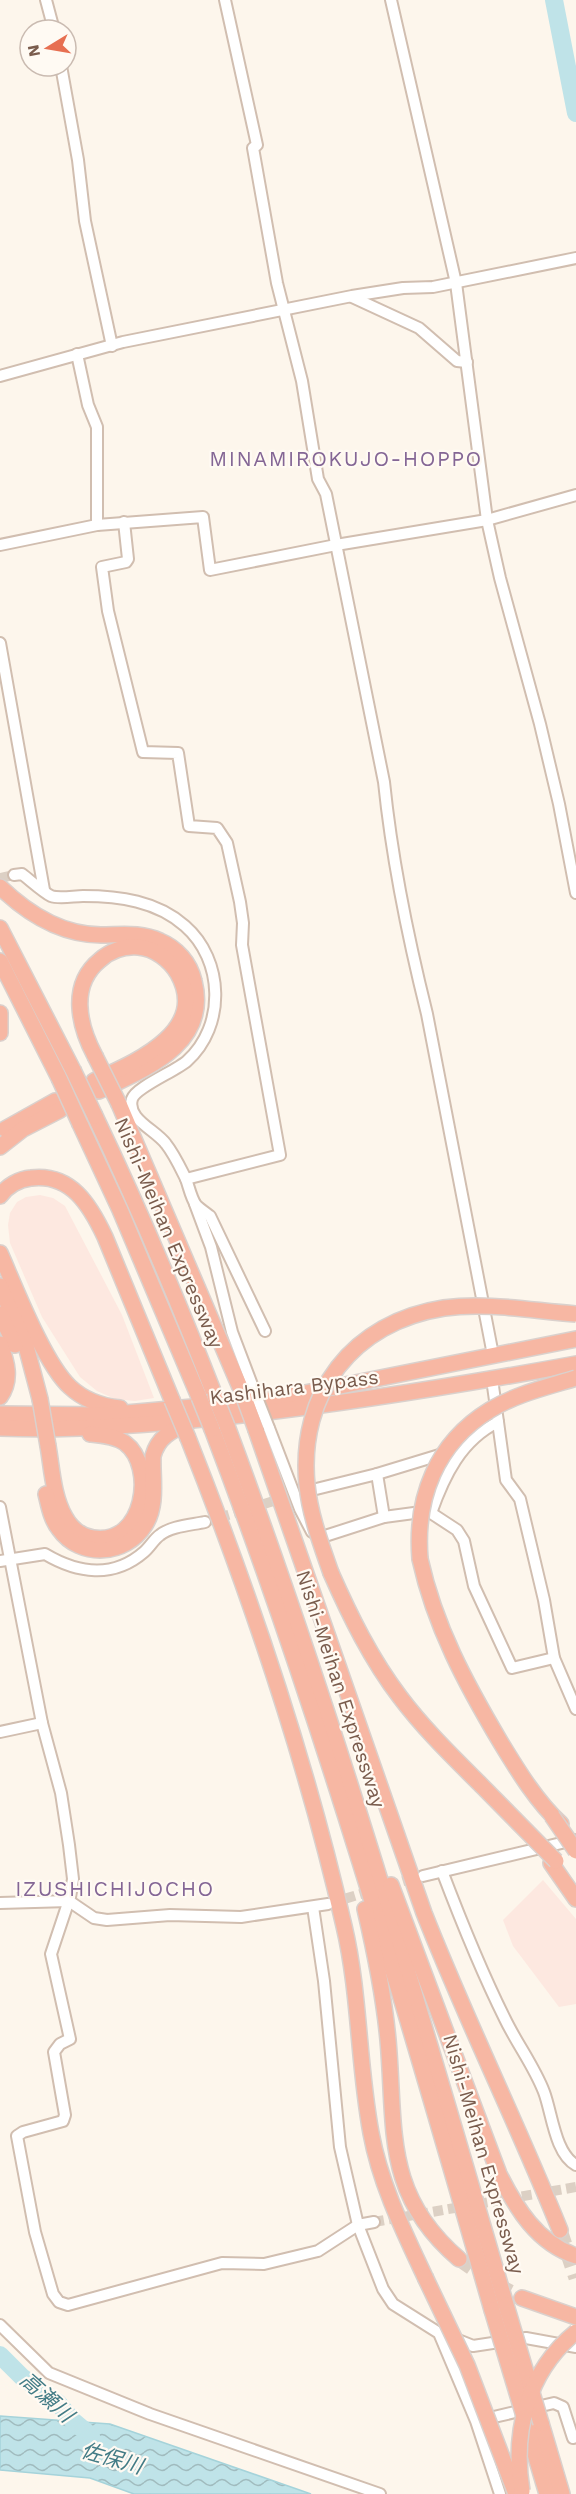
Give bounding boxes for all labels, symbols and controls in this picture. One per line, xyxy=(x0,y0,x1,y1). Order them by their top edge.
north arrow xyxy=(18,18,78,78)
text: N xyxy=(23,43,44,58)
district label: MINAMIROKUJO-HOPPO xyxy=(209,446,483,471)
street label: Nishi-Meihan Expressway xyxy=(109,1114,229,1353)
street label: Kashihara Bypass xyxy=(208,1365,380,1409)
street label: Nishi-Meihan Expressway xyxy=(291,1567,391,1812)
district label: IZUSHICHIJOCHO xyxy=(15,1876,215,1901)
street label: Nishi-Meihan Expressway xyxy=(438,2031,530,2277)
water label: 高瀬川 xyxy=(15,2367,80,2429)
water label: 佐保川 xyxy=(78,2437,148,2479)

